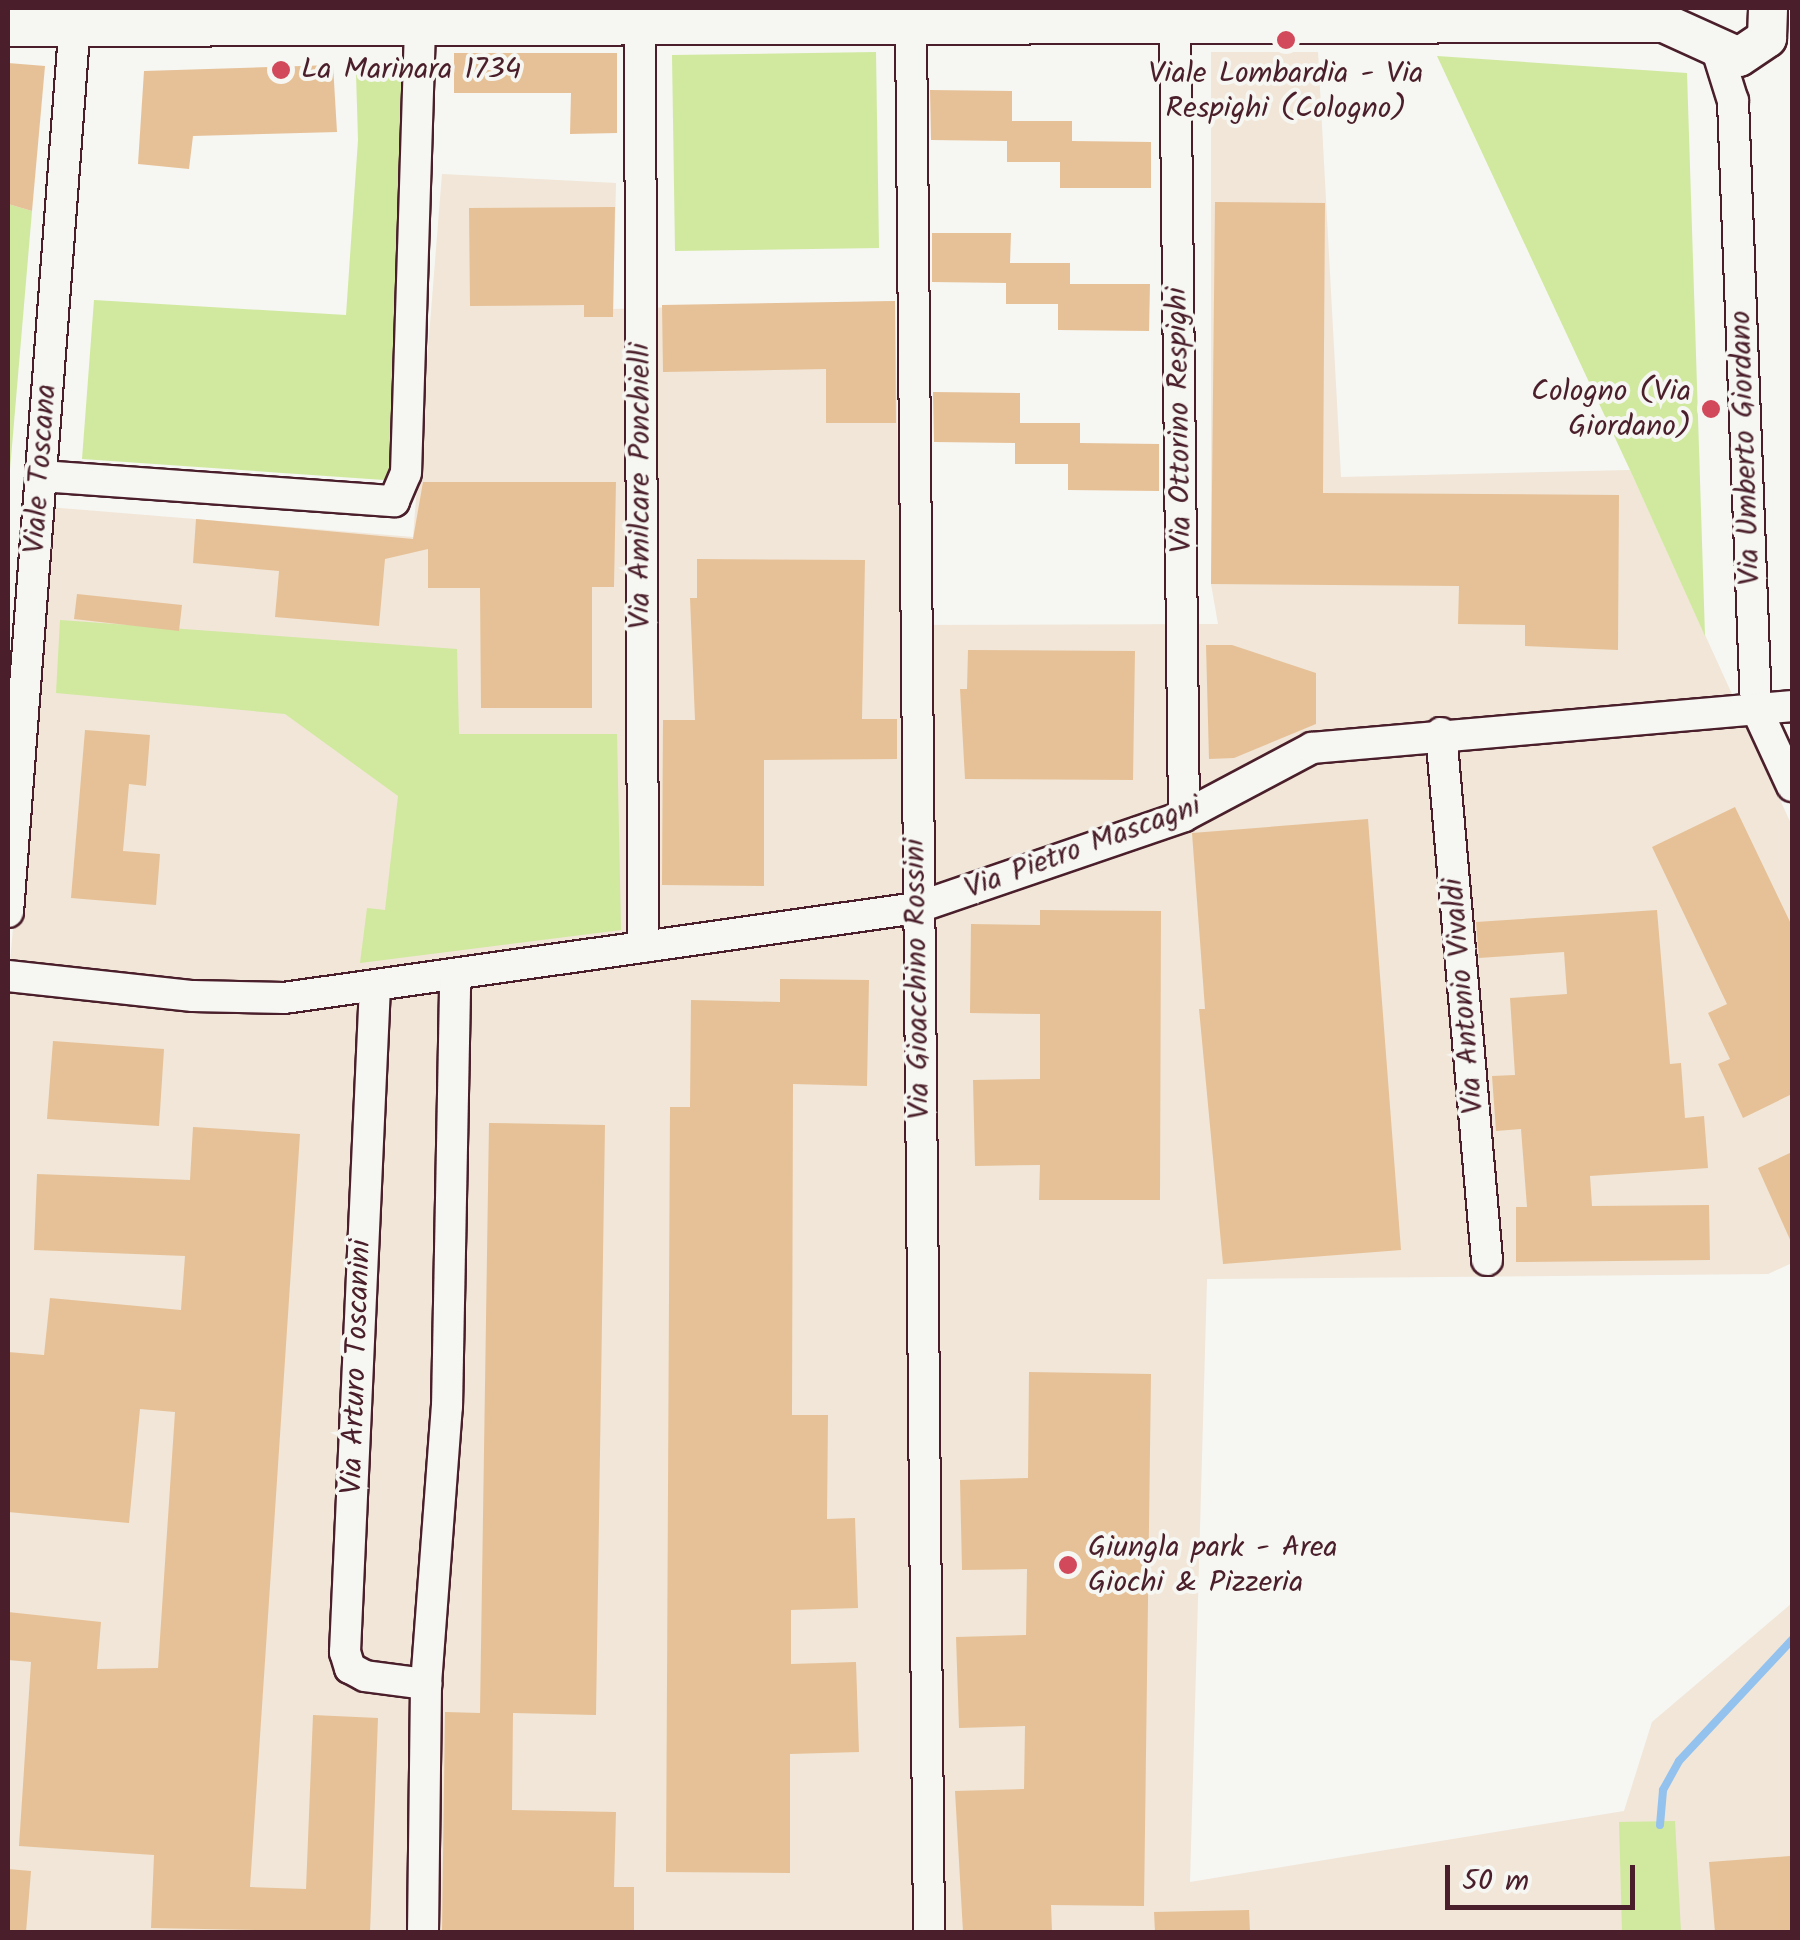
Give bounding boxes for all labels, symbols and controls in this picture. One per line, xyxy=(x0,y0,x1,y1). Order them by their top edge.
marker: Viale Lombardia - Via Respighi (Cologno) xyxy=(1275,29,1297,51)
place label: La Marinara 1734 xyxy=(301,52,521,88)
place label: Viale Lombardia - Via Respighi (Cologno) xyxy=(1149,56,1423,126)
marker: La Marinara 1734 xyxy=(270,59,292,81)
street label: Via Ottorino Respighi xyxy=(1160,287,1200,553)
street label: Via Umberto Giordano xyxy=(1723,310,1769,586)
street label: Via Amilcare Ponchielli xyxy=(623,343,659,629)
place label: Cologno (Via Giordano) xyxy=(1531,374,1691,444)
street label: Viale Toscana xyxy=(17,383,65,555)
marker: Cologno (Via Giordano) xyxy=(1700,398,1722,420)
street label: Via Pietro Mascagni xyxy=(960,789,1206,907)
street label: Via Gioacchino Rossini xyxy=(898,838,938,1120)
street label: Via Antonio Vivaldi xyxy=(1436,877,1492,1115)
street label: Via Arturo Toscanini xyxy=(335,1239,379,1495)
place label: Giungla park - Area Giochi & Pizzeria xyxy=(1088,1530,1338,1600)
marker: Giungla park - Area Giochi & Pizzeria xyxy=(1057,1554,1079,1576)
scale bar xyxy=(1450,1845,1640,1907)
text: 50 m xyxy=(1462,1858,1529,1906)

